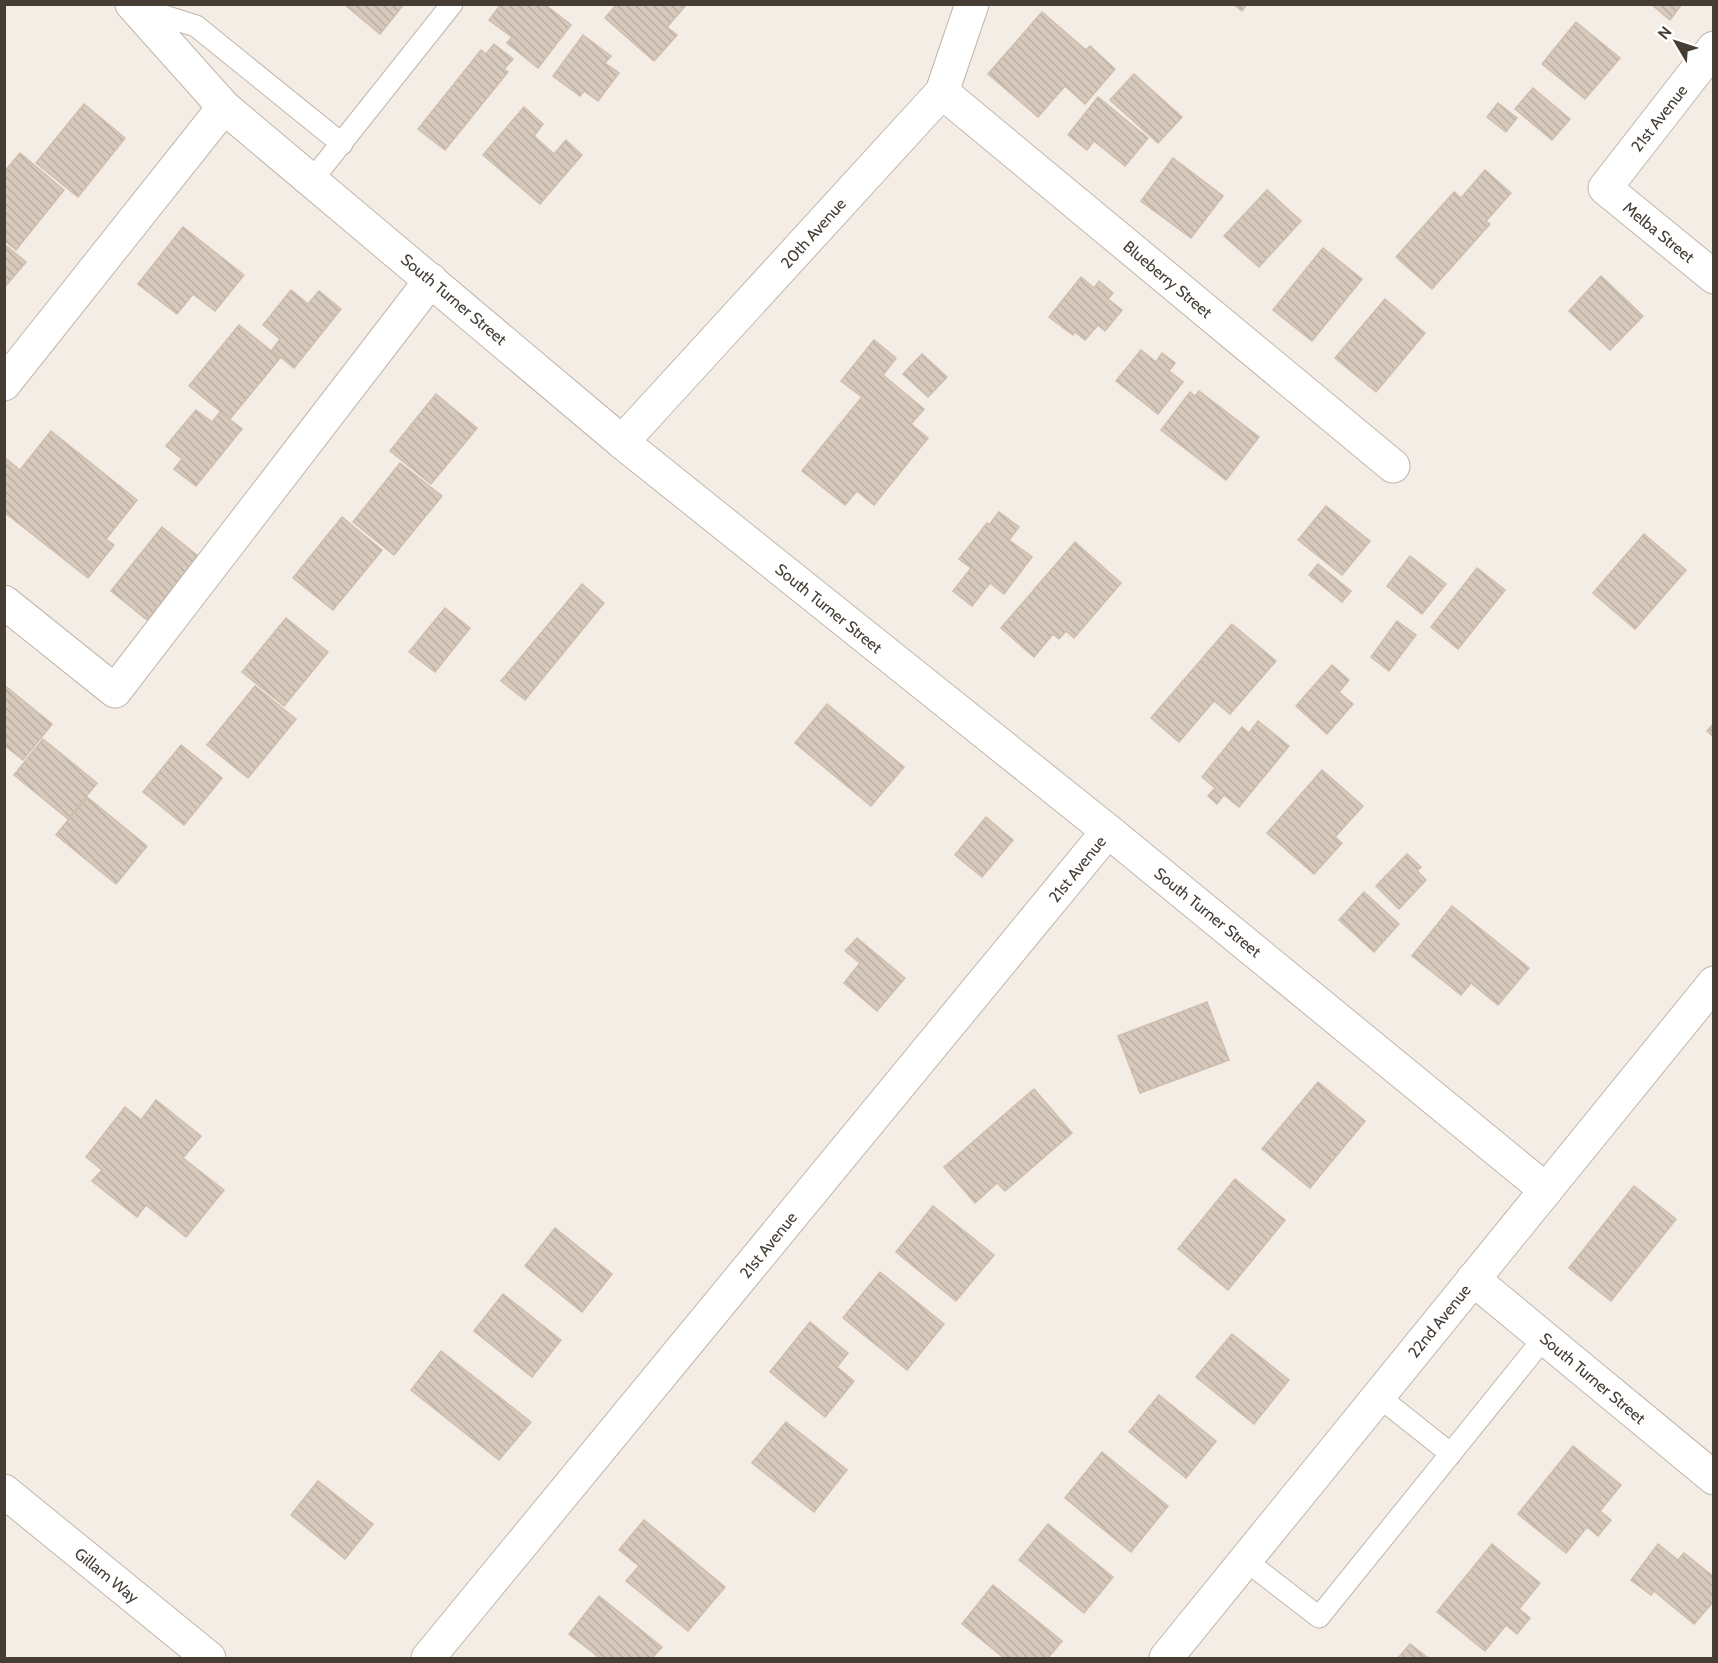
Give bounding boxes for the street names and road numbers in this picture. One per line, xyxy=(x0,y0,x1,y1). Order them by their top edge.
street label: 21st Avenue xyxy=(1627,81,1691,156)
street label: 20th Avenue xyxy=(777,194,850,272)
street label: Melba Street xyxy=(1619,198,1699,267)
street label: Blueberry Street xyxy=(1120,237,1216,322)
street label: South Turner Street xyxy=(397,250,511,349)
street label: South Turner Street xyxy=(772,560,886,658)
street label: 21st Avenue xyxy=(1045,832,1110,906)
street label: South Turner Street xyxy=(1151,864,1265,962)
street label: 21st Avenue xyxy=(736,1208,801,1282)
street label: 22nd Avenue xyxy=(1404,1281,1475,1362)
street label: South Turner Street xyxy=(1536,1329,1650,1428)
street label: Gillam Way xyxy=(71,1544,143,1607)

